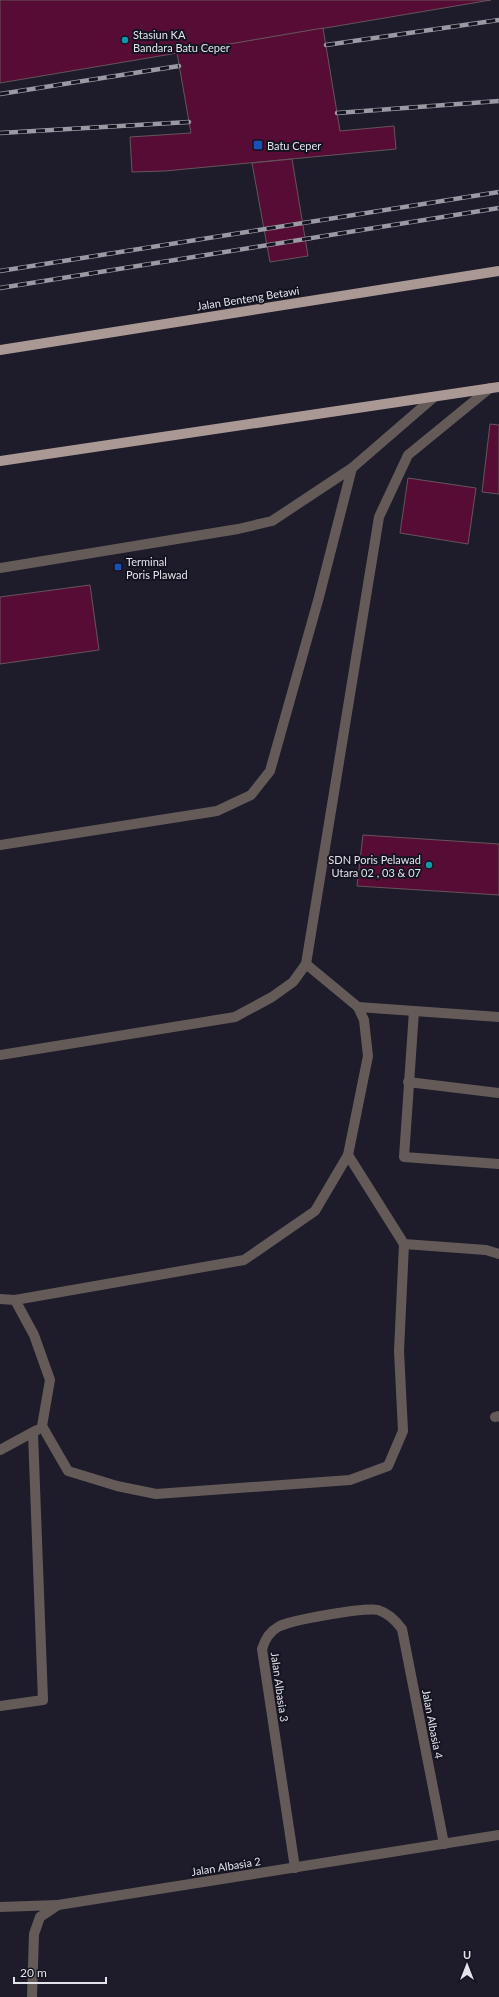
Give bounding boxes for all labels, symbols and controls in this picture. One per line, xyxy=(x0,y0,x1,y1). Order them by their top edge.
place label: Stasiun KA Bandara Batu Ceper xyxy=(133,28,230,54)
marker: Stasiun KA Bandara Batu Ceper xyxy=(120,35,130,45)
marker: Batu Ceper xyxy=(252,139,264,151)
place label: Batu Ceper xyxy=(267,139,321,152)
street label: Jalan Benteng Betawi xyxy=(196,283,301,313)
place label: Terminal Poris Plawad xyxy=(126,555,188,581)
marker: Terminal Poris Plawad xyxy=(113,562,123,572)
place label: SDN Poris Pelawad Utara 02 , 03 & 07 xyxy=(328,853,421,879)
marker: SDN Poris Pelawad Utara 02 , 03 & 07 xyxy=(424,860,434,870)
street label: Jalan Albasia 3 xyxy=(269,1651,291,1723)
street label: Jalan Albasia 4 xyxy=(420,1688,446,1760)
street label: Jalan Albasia 2 xyxy=(190,1854,262,1878)
north arrow xyxy=(447,1945,487,1985)
text: U xyxy=(463,1948,471,1961)
scale bar xyxy=(14,1959,106,1985)
text: 20 m xyxy=(20,1965,47,1980)

